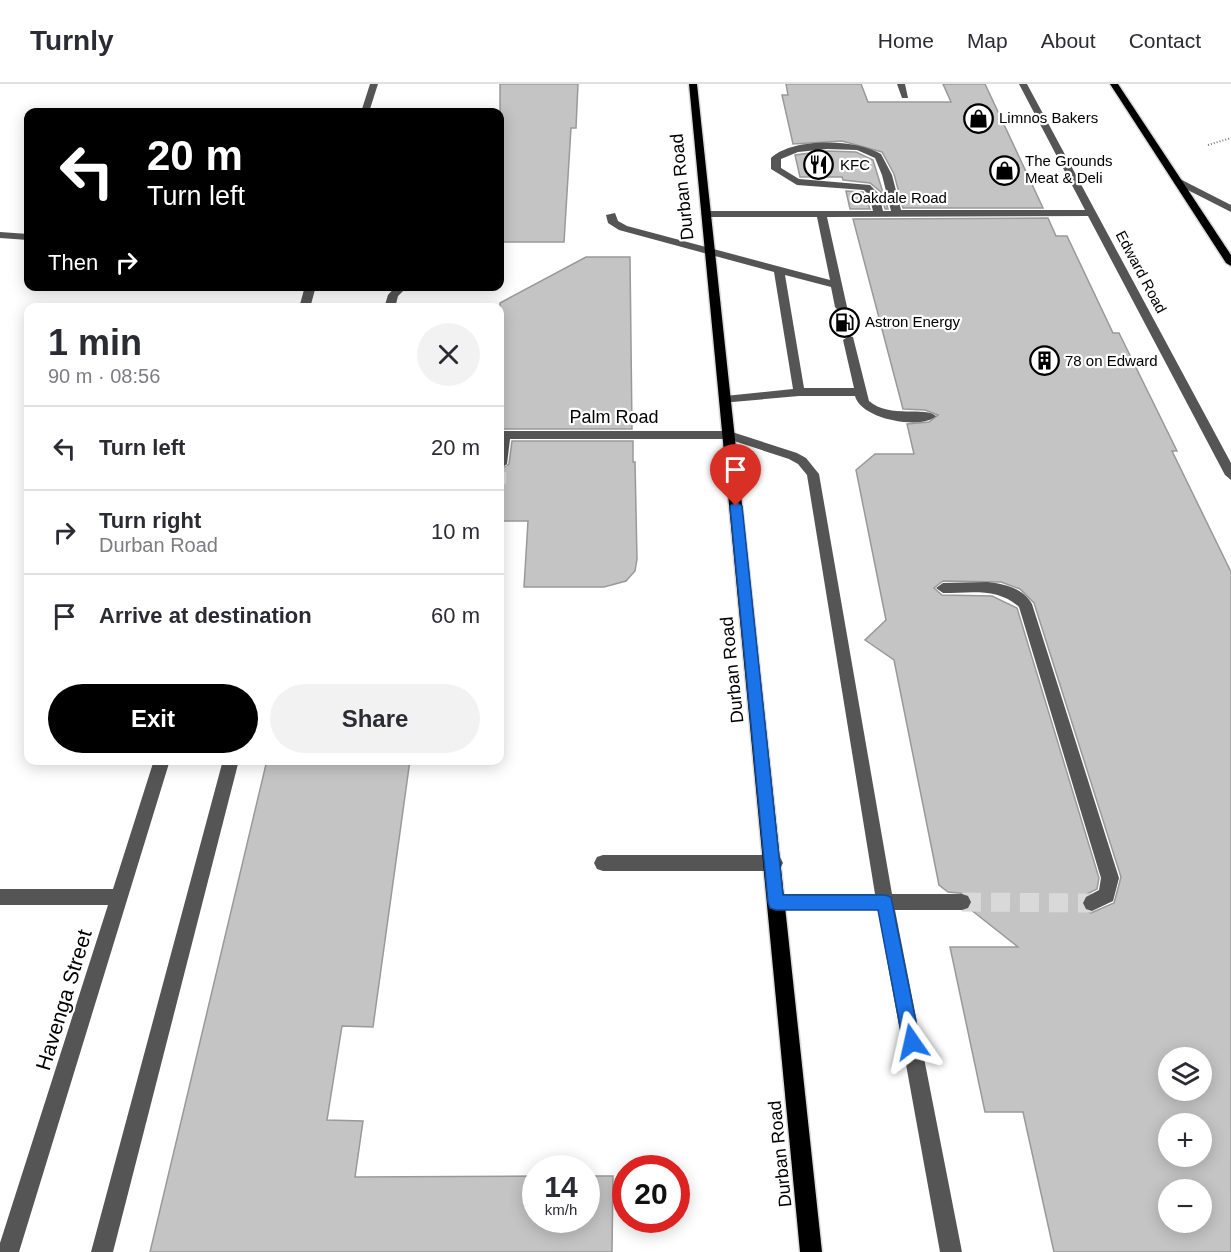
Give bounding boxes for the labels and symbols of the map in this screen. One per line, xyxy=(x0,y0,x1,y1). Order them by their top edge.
shop icon: Limnos Bakers xyxy=(962,102,994,134)
place label: Limnos Bakers xyxy=(999,109,1098,126)
street label: Durban Road xyxy=(666,133,698,241)
restaurant icon: KFC xyxy=(803,149,835,181)
place label: The Grounds Meat & Deli xyxy=(1025,152,1113,186)
shop icon: The Grounds Meat & Deli xyxy=(988,154,1020,186)
place label: KFC xyxy=(840,156,870,173)
street label: Oakdale Road xyxy=(851,189,947,206)
street label: Edward Road xyxy=(1113,228,1170,316)
fuel station icon: Astron Energy xyxy=(828,306,860,338)
place label: Astron Energy xyxy=(865,313,961,330)
building icon: 78 on Edward xyxy=(1028,345,1060,377)
place label: 78 on Edward xyxy=(1065,352,1158,369)
street label: Palm Road xyxy=(569,407,659,427)
pin xyxy=(710,444,761,506)
street label: Durban Road xyxy=(716,616,748,724)
street label: Havenga Street xyxy=(31,927,96,1073)
position arrow xyxy=(880,1010,944,1074)
street label: Durban Road xyxy=(764,1100,796,1208)
speed limit sign: 20 xyxy=(612,1155,690,1233)

